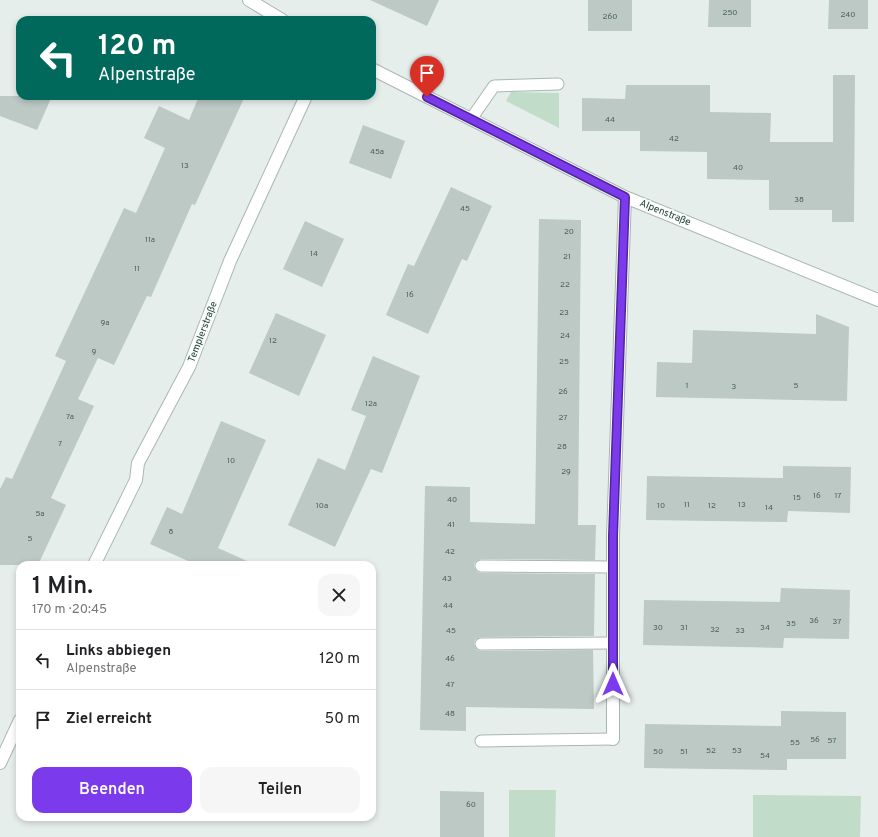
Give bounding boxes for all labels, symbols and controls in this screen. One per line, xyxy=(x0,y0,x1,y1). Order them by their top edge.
house number: 250 xyxy=(723,8,737,18)
house number: 240 xyxy=(841,10,855,20)
house number: 260 xyxy=(603,12,617,22)
text: 120 m xyxy=(98,29,176,65)
icon: left xyxy=(32,32,84,84)
pin xyxy=(410,56,444,97)
icon: arrive xyxy=(416,62,438,84)
text: Alpenstraße xyxy=(98,64,195,87)
house number: 44 xyxy=(605,115,615,125)
house number: 42 xyxy=(669,134,679,144)
house number: 45a xyxy=(370,147,384,157)
house number: 13 xyxy=(181,161,189,171)
house number: 40 xyxy=(733,163,743,173)
house number: 38 xyxy=(794,195,804,205)
street label: Alpenstraße xyxy=(637,197,693,229)
house number: 45 xyxy=(460,204,470,214)
house number: 20 xyxy=(564,227,574,237)
house number: 11a xyxy=(145,235,155,245)
house number: 14 xyxy=(310,249,318,259)
house number: 21 xyxy=(563,252,571,262)
house number: 11 xyxy=(134,264,140,274)
house number: 22 xyxy=(560,280,570,290)
house number: 16 xyxy=(406,290,414,300)
street label: Templerstraße xyxy=(185,300,221,364)
house number: 23 xyxy=(559,308,569,318)
house number: 9a xyxy=(101,318,109,328)
house number: 24 xyxy=(560,331,570,341)
house number: 12 xyxy=(269,336,277,346)
house number: 9 xyxy=(92,347,97,357)
house number: 25 xyxy=(559,357,569,367)
house number: 1 xyxy=(686,381,688,391)
house number: 5 xyxy=(794,381,799,391)
house number: 3 xyxy=(732,382,737,392)
house number: 26 xyxy=(558,387,568,397)
house number: 12a xyxy=(365,399,377,409)
house number: 7a xyxy=(66,412,74,422)
house number: 27 xyxy=(559,413,568,423)
house number: 7 xyxy=(58,439,62,449)
house number: 28 xyxy=(557,442,567,452)
house number: 10 xyxy=(227,456,235,466)
house number: 29 xyxy=(561,467,571,477)
house number: 16 xyxy=(813,491,821,501)
house number: 17 xyxy=(834,491,842,501)
house number: 15 xyxy=(793,493,801,503)
house number: 40 xyxy=(447,495,457,505)
house number: 11 xyxy=(684,500,690,510)
house number: 13 xyxy=(738,500,746,510)
house number: 10a xyxy=(316,501,328,511)
house number: 10 xyxy=(657,501,665,511)
house number: 12 xyxy=(708,501,716,511)
house number: 14 xyxy=(765,503,773,513)
house number: 5a xyxy=(35,509,45,519)
house number: 41 xyxy=(447,520,455,530)
house number: 8 xyxy=(169,527,174,537)
house number: 5 xyxy=(28,534,33,544)
house number: 42 xyxy=(445,547,455,557)
text: 1 Min. xyxy=(32,572,93,602)
button: close xyxy=(318,574,360,616)
house number: 43 xyxy=(442,574,452,584)
house number: 44 xyxy=(443,601,453,611)
text: 170 m · 20:45 xyxy=(32,602,107,618)
house number: 36 xyxy=(809,616,819,626)
house number: 37 xyxy=(833,617,841,627)
house number: 35 xyxy=(786,619,796,629)
house number: 30 xyxy=(653,623,663,633)
house number: 31 xyxy=(680,623,688,633)
house number: 34 xyxy=(760,623,770,633)
house number: 32 xyxy=(710,625,720,635)
house number: 45 xyxy=(446,626,456,636)
house number: 33 xyxy=(735,626,745,636)
text: Links abbiegen xyxy=(66,642,171,661)
icon: left xyxy=(32,649,54,671)
text: 120 m xyxy=(319,650,360,669)
house number: 46 xyxy=(445,654,455,664)
text: Alpenstraße xyxy=(66,661,136,677)
position arrow xyxy=(592,663,634,705)
house number: 47 xyxy=(445,680,455,690)
icon: arrive xyxy=(32,709,54,731)
house number: 48 xyxy=(445,709,455,719)
text: Ziel erreicht xyxy=(66,710,152,729)
text: 50 m xyxy=(325,710,360,729)
house number: 56 xyxy=(810,735,820,745)
house number: 57 xyxy=(827,736,837,746)
house number: 55 xyxy=(790,738,800,748)
house number: 52 xyxy=(706,746,716,756)
house number: 53 xyxy=(732,746,742,756)
house number: 50 xyxy=(653,747,663,757)
house number: 51 xyxy=(680,747,688,757)
house number: 54 xyxy=(760,751,770,761)
button: Beenden xyxy=(32,767,192,813)
button: Teilen xyxy=(200,767,360,813)
house number: 60 xyxy=(466,800,476,810)

